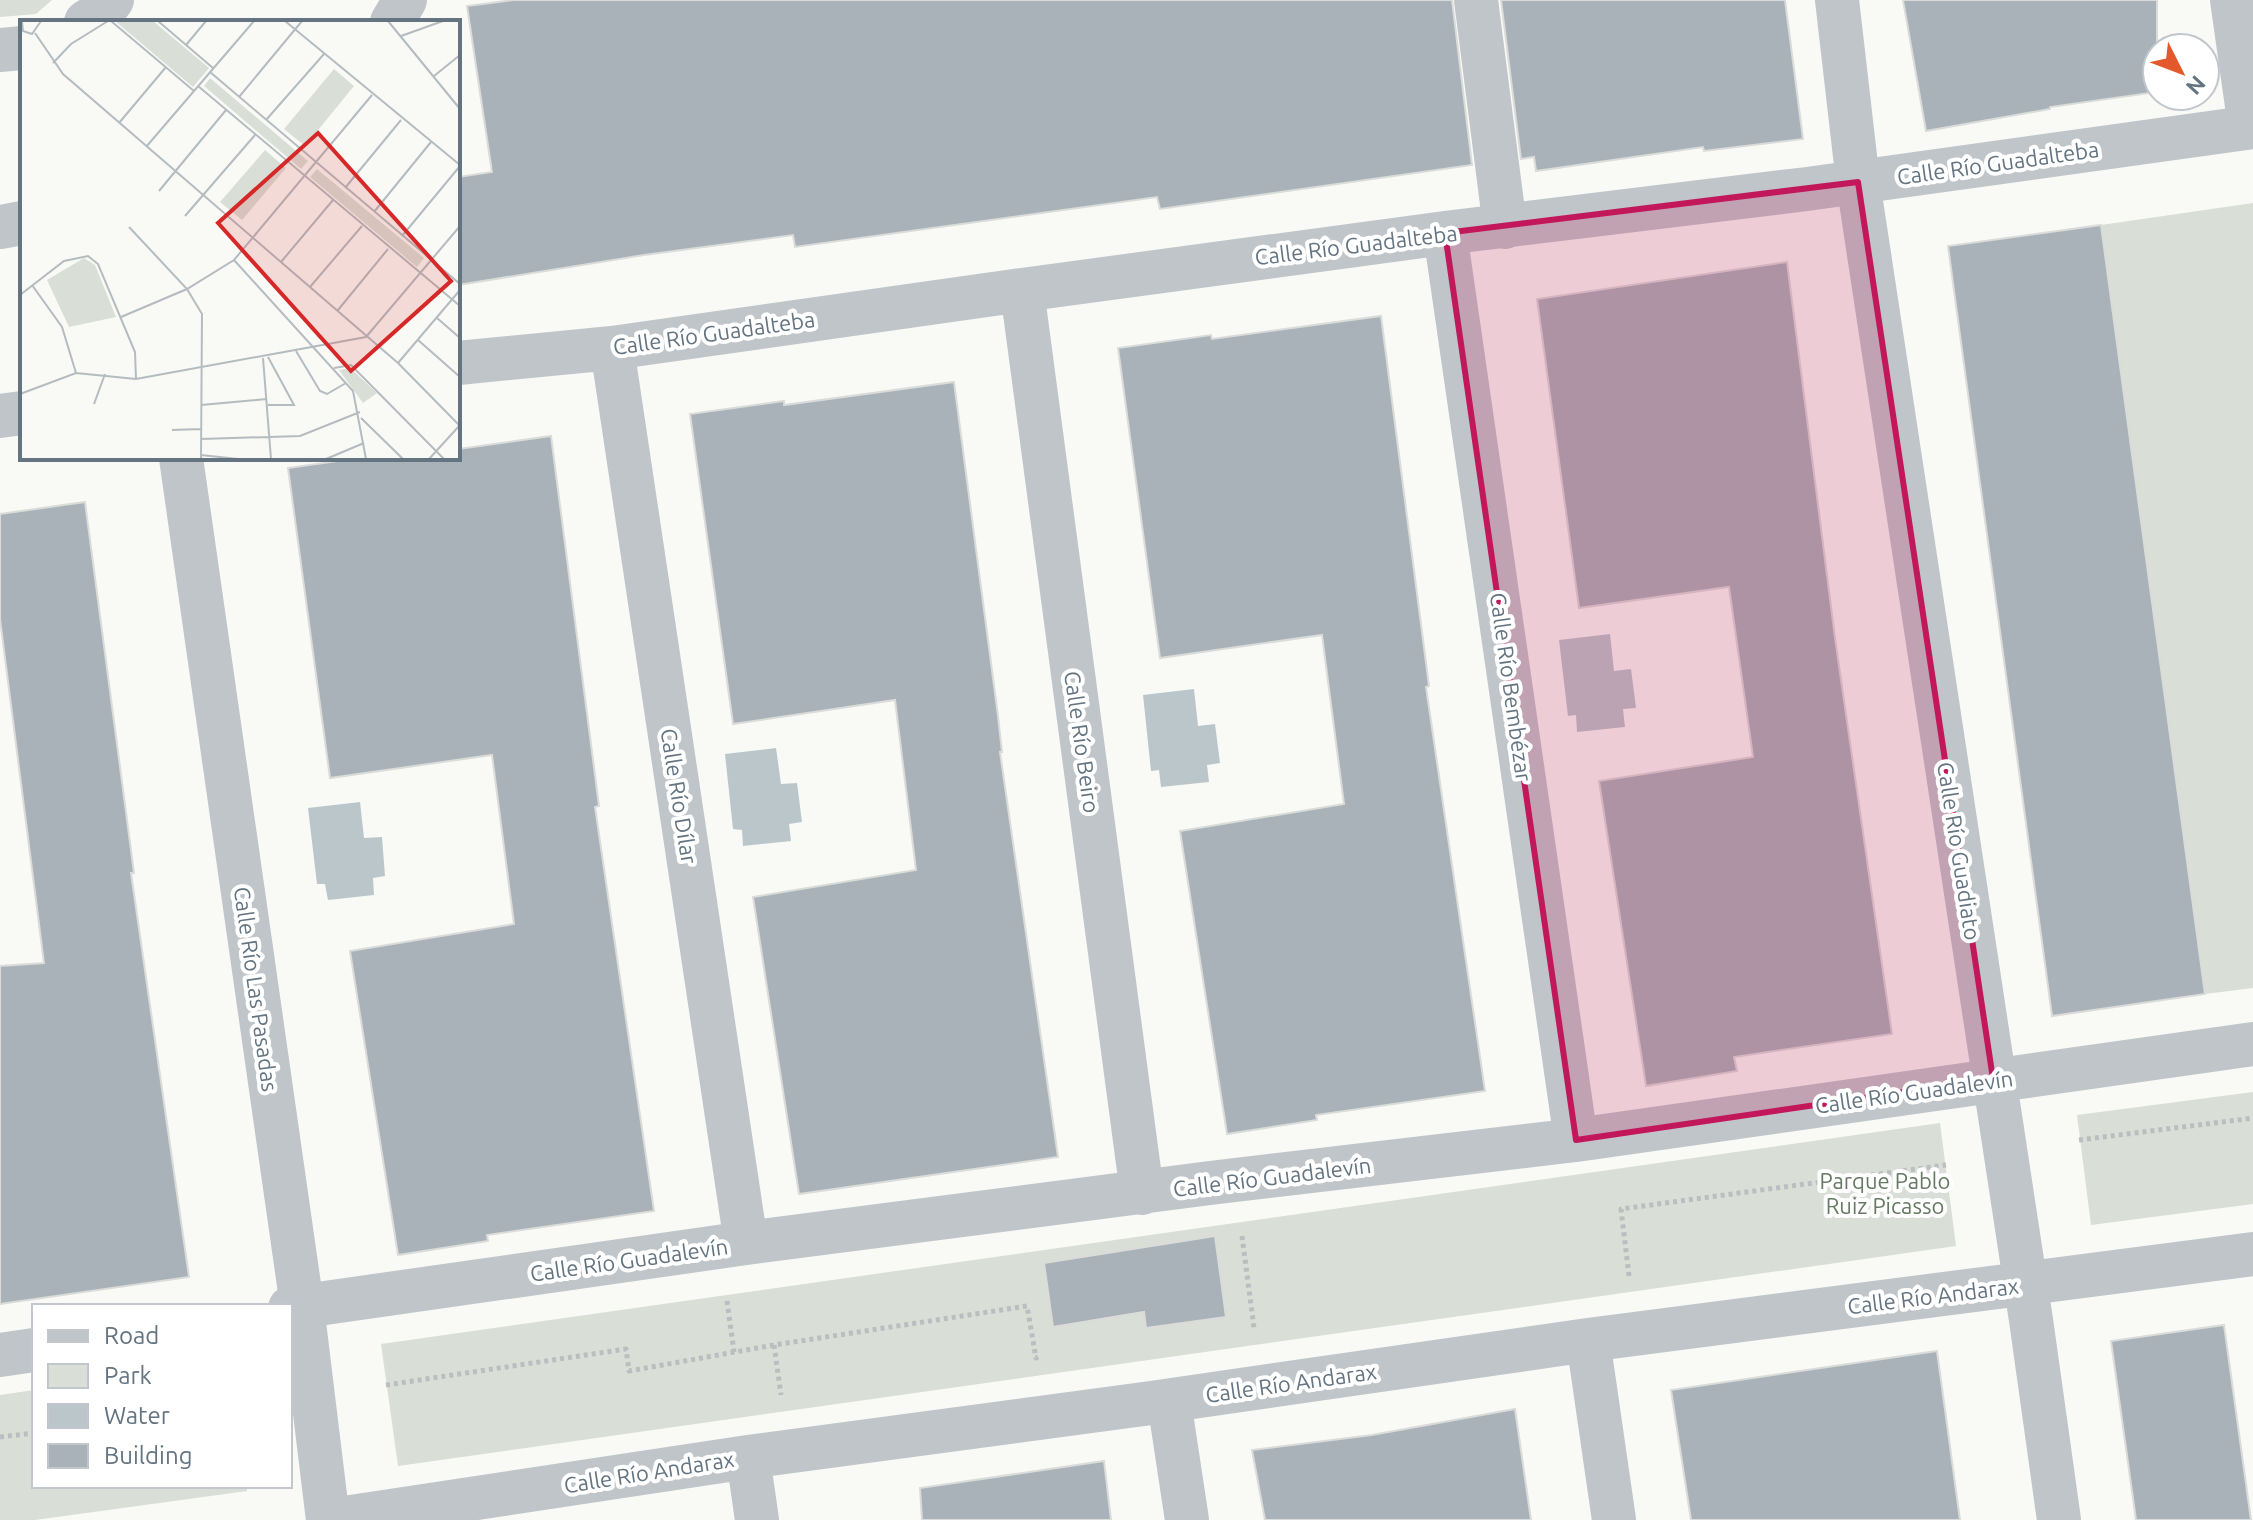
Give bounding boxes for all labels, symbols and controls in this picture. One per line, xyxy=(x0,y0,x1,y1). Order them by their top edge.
inset map xyxy=(20,20,460,460)
north arrow xyxy=(2141,32,2221,112)
text: N xyxy=(2181,71,2211,100)
street label: Calle Río Guadalteba xyxy=(1895,136,2101,189)
street label: Calle Río Guadalteba xyxy=(1253,220,1459,269)
street label: Calle Río Guadalteba xyxy=(611,306,817,359)
street label: Calle Río Bembézar xyxy=(1486,591,1537,784)
street label: Calle Río Beiro xyxy=(1060,669,1105,815)
street label: Calle Río Dílar xyxy=(656,726,703,866)
street label: Calle Río Guadiato xyxy=(1933,760,1986,942)
street label: Calle Río Las Pasadas xyxy=(230,885,283,1093)
street label: Calle Río Guadalevín xyxy=(1813,1065,2015,1118)
street label: Calle Río Guadalevín xyxy=(1171,1152,1373,1201)
park label: Parque Pablo Ruiz Picasso xyxy=(1820,1168,1950,1218)
street label: Calle Río Guadalevín xyxy=(528,1233,730,1286)
street label: Calle Río Andarax xyxy=(1846,1273,2020,1318)
legend xyxy=(32,1304,292,1488)
text: Road xyxy=(104,1322,159,1349)
street label: Calle Río Andarax xyxy=(1204,1358,1378,1407)
text: Park xyxy=(104,1362,152,1389)
text: Water xyxy=(104,1402,170,1429)
text: Building xyxy=(104,1442,192,1469)
street label: Calle Río Andarax xyxy=(562,1446,736,1497)

